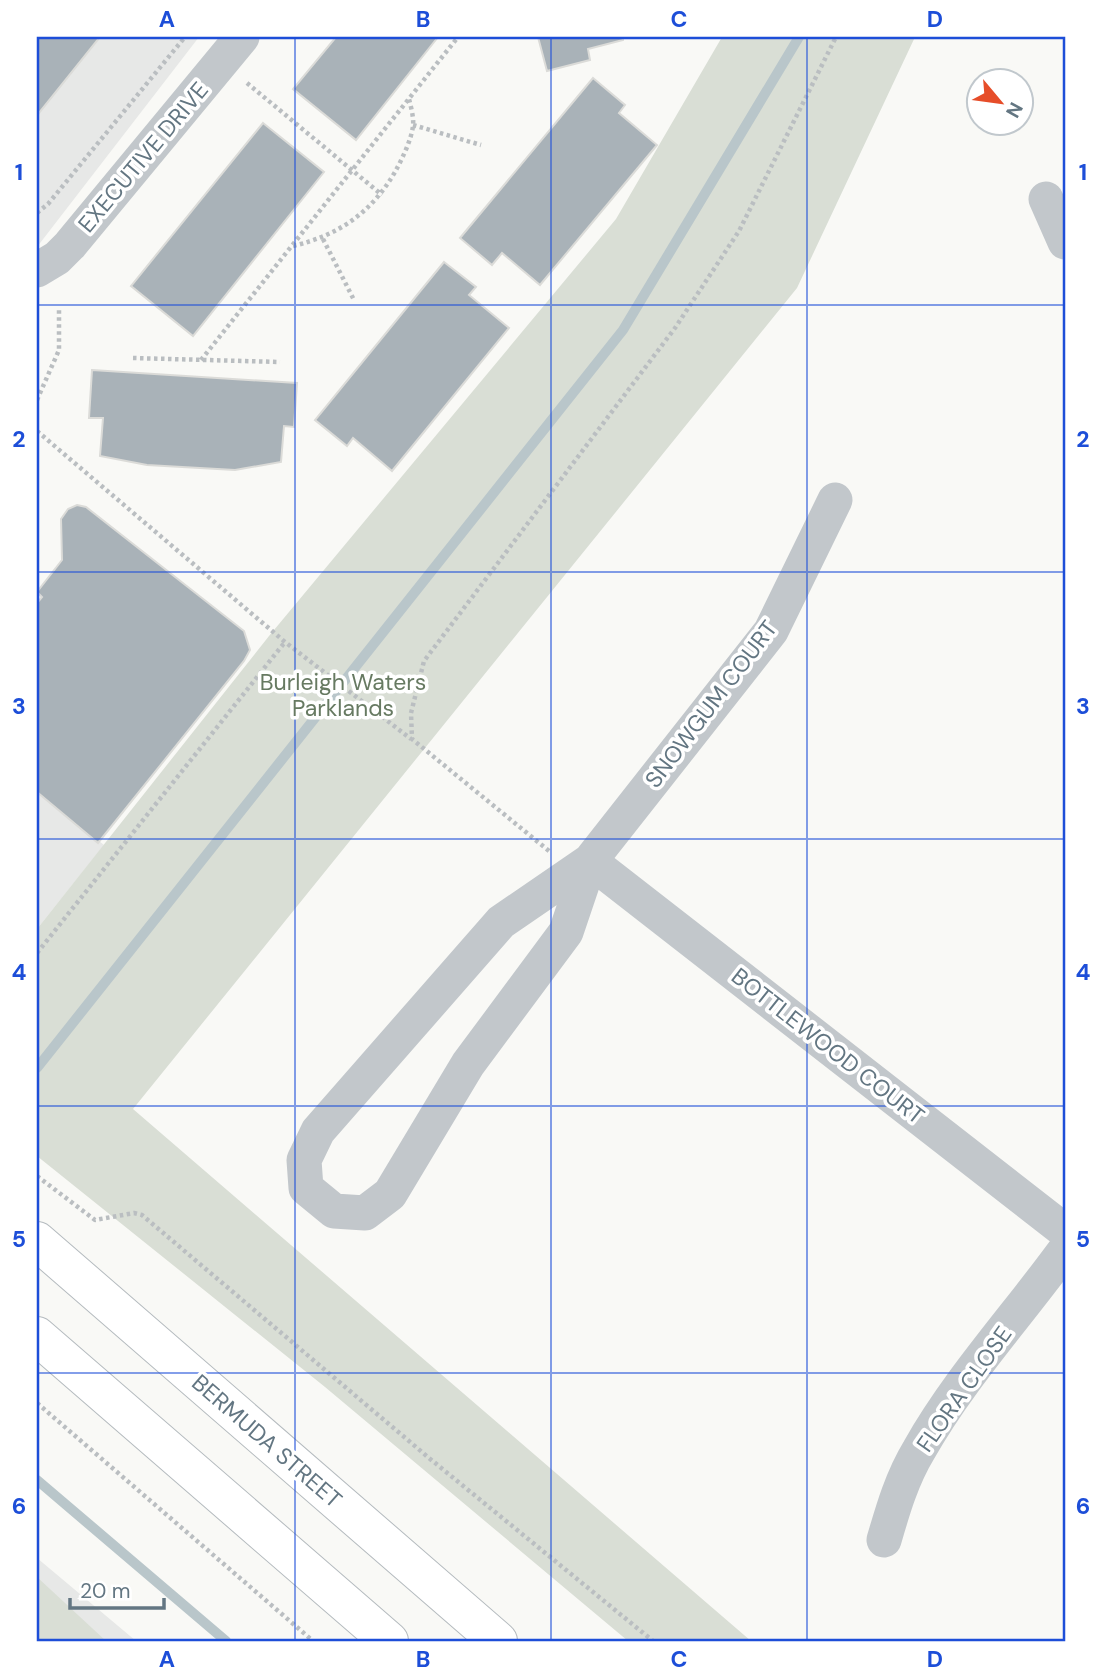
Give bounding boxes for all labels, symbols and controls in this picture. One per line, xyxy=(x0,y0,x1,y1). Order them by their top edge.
text: A xyxy=(159,4,175,34)
text: B xyxy=(416,4,430,34)
text: C xyxy=(671,4,687,34)
text: D xyxy=(927,4,943,34)
north arrow xyxy=(965,66,1036,136)
street label: EXECUTIVE DRIVE xyxy=(71,76,215,238)
text: N xyxy=(1000,98,1029,122)
text: 1 xyxy=(15,157,23,187)
text: 1 xyxy=(1079,157,1087,187)
text: 2 xyxy=(12,424,26,454)
text: 2 xyxy=(1076,424,1090,454)
street label: SNOWGUM COURT xyxy=(638,614,784,794)
park label: Burleigh Waters Parklands xyxy=(260,667,426,723)
text: 3 xyxy=(12,691,26,721)
text: 3 xyxy=(1076,691,1090,721)
text: 4 xyxy=(12,957,27,987)
text: 4 xyxy=(1076,957,1091,987)
street label: BOTTLEWOOD COURT xyxy=(725,961,931,1131)
text: 5 xyxy=(12,1224,26,1254)
text: 5 xyxy=(1076,1224,1090,1254)
street label: FLORA CLOSE xyxy=(910,1320,1018,1458)
street label: BERMUDA STREET xyxy=(186,1368,348,1515)
text: 6 xyxy=(12,1491,26,1521)
text: 6 xyxy=(1076,1491,1090,1521)
scale bar xyxy=(70,1566,164,1610)
text: 20 m xyxy=(80,1577,131,1605)
text: A xyxy=(159,1644,175,1674)
text: B xyxy=(416,1644,430,1674)
text: C xyxy=(671,1644,687,1674)
text: D xyxy=(927,1644,943,1674)

